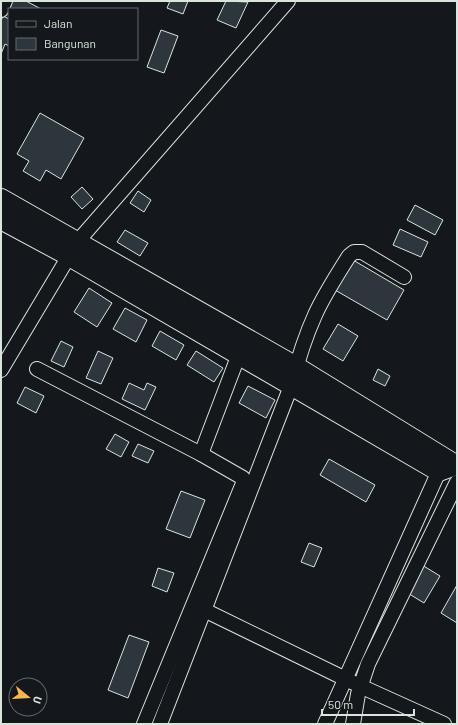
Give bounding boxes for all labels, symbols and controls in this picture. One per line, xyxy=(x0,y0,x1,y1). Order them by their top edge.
legend xyxy=(8,8,138,60)
text: Jalan xyxy=(44,16,72,30)
text: Bangunan xyxy=(44,36,96,50)
north arrow xyxy=(8,677,48,717)
scale bar xyxy=(322,691,414,717)
text: U xyxy=(31,695,45,706)
text: 50 m xyxy=(328,697,353,711)

